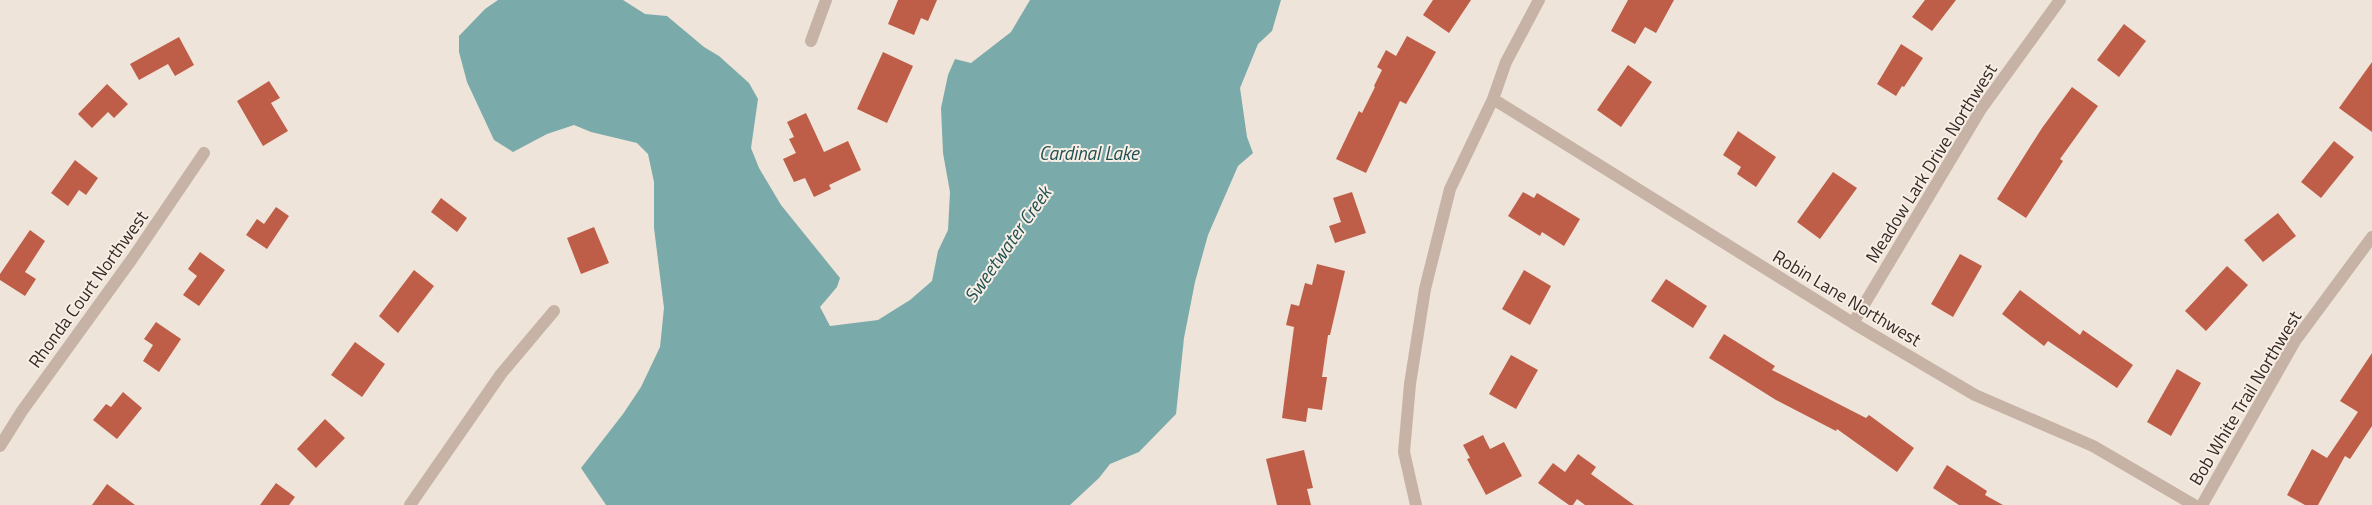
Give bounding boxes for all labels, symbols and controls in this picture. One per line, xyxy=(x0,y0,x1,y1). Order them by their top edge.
street label: Meadow Lark Drive Northwest xyxy=(1858,57,2004,268)
water label: Cardinal Lake xyxy=(1039,138,1140,167)
water label: Sweetwater Creek xyxy=(956,178,1059,308)
street label: Rhonda Court Northwest xyxy=(22,204,155,373)
street label: Robin Lane Northwest xyxy=(1768,243,1927,353)
street label: Bob White Trail Northwest xyxy=(2182,305,2308,490)

